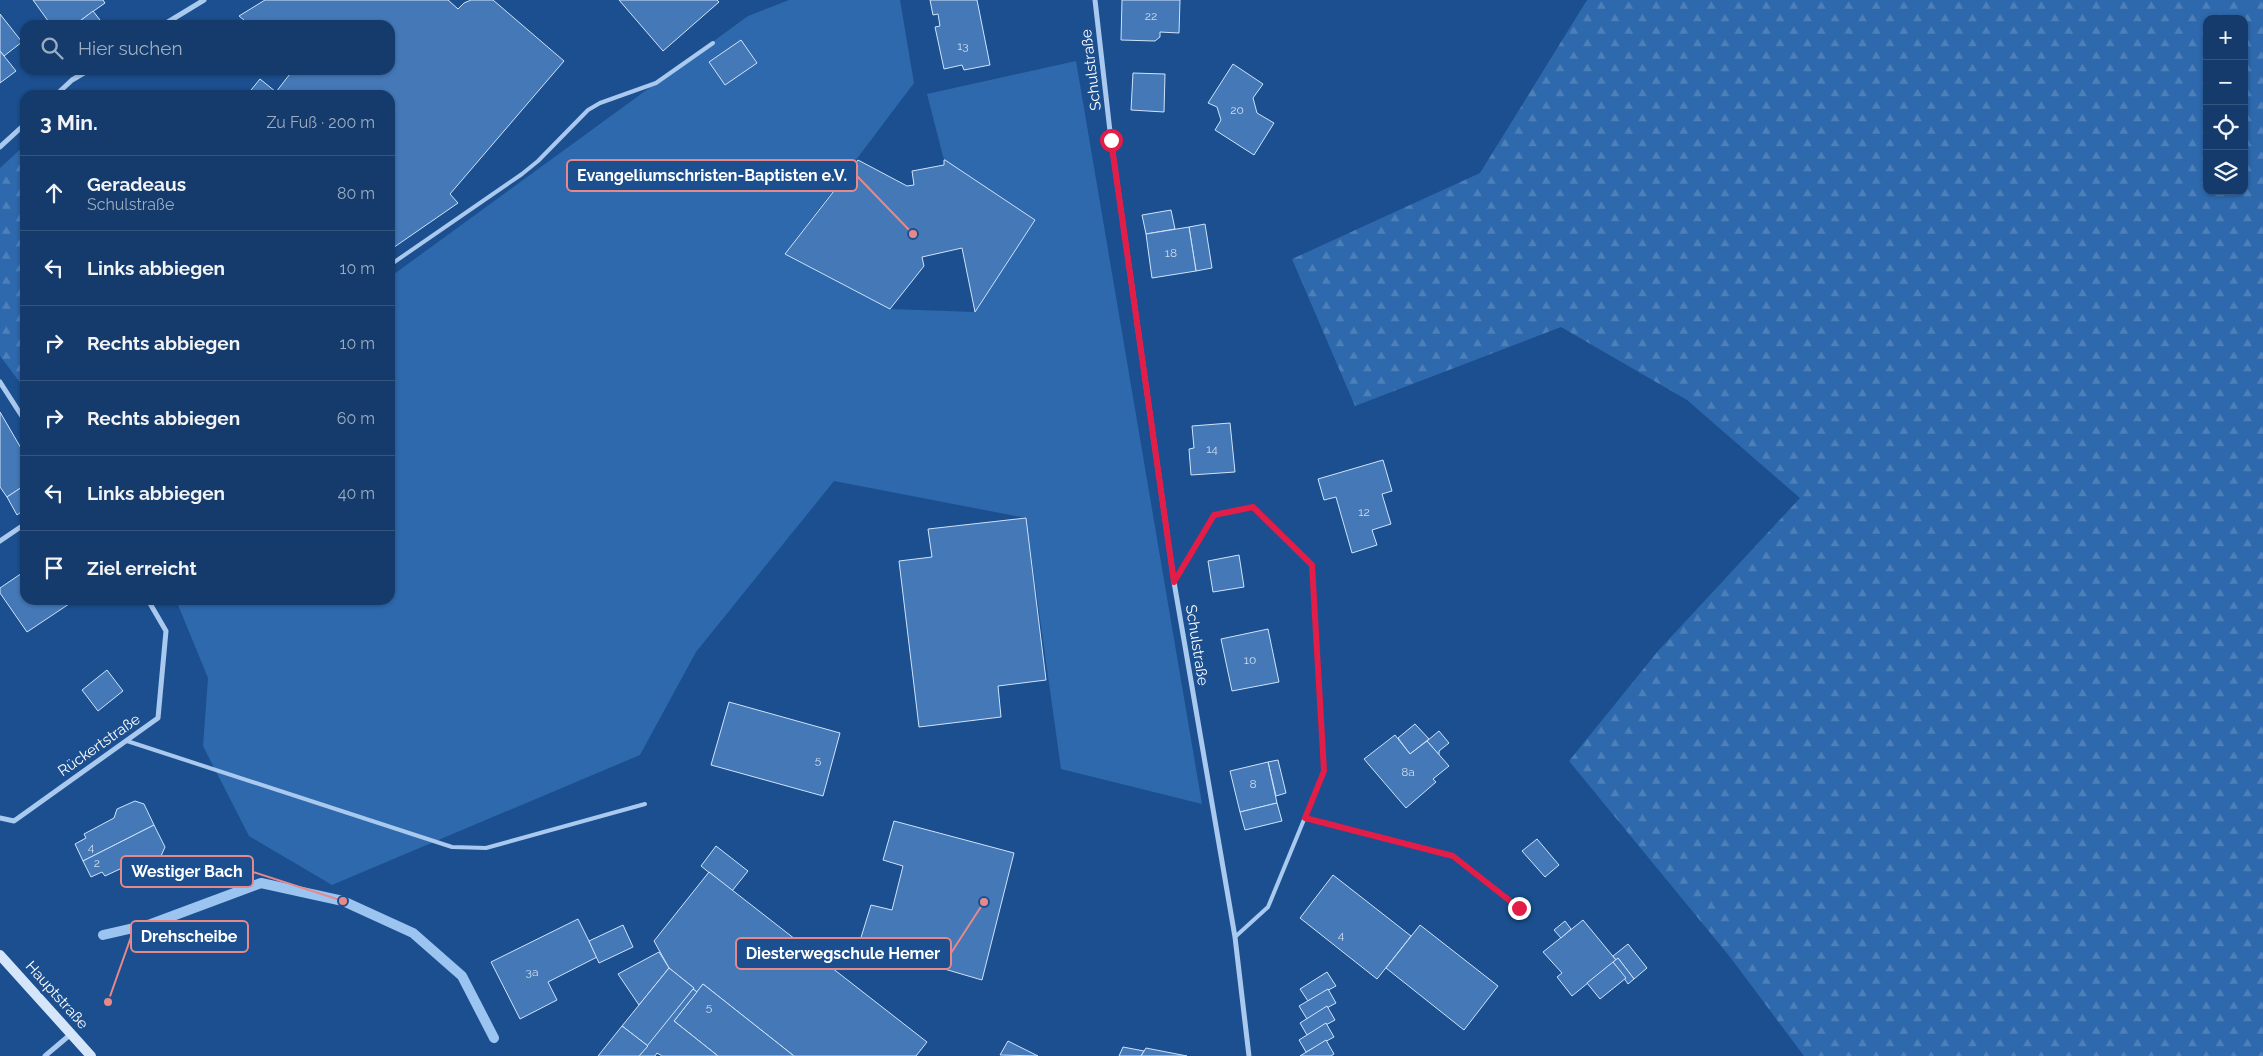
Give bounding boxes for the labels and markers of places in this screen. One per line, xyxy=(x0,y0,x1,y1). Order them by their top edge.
callout: Evangeliumschristen-Baptisten e.V. xyxy=(567,160,857,191)
callout: Westiger Bach xyxy=(121,856,253,887)
callout: Drehscheibe xyxy=(131,921,248,952)
callout: Diesterwegschule Hemer xyxy=(736,938,951,969)

